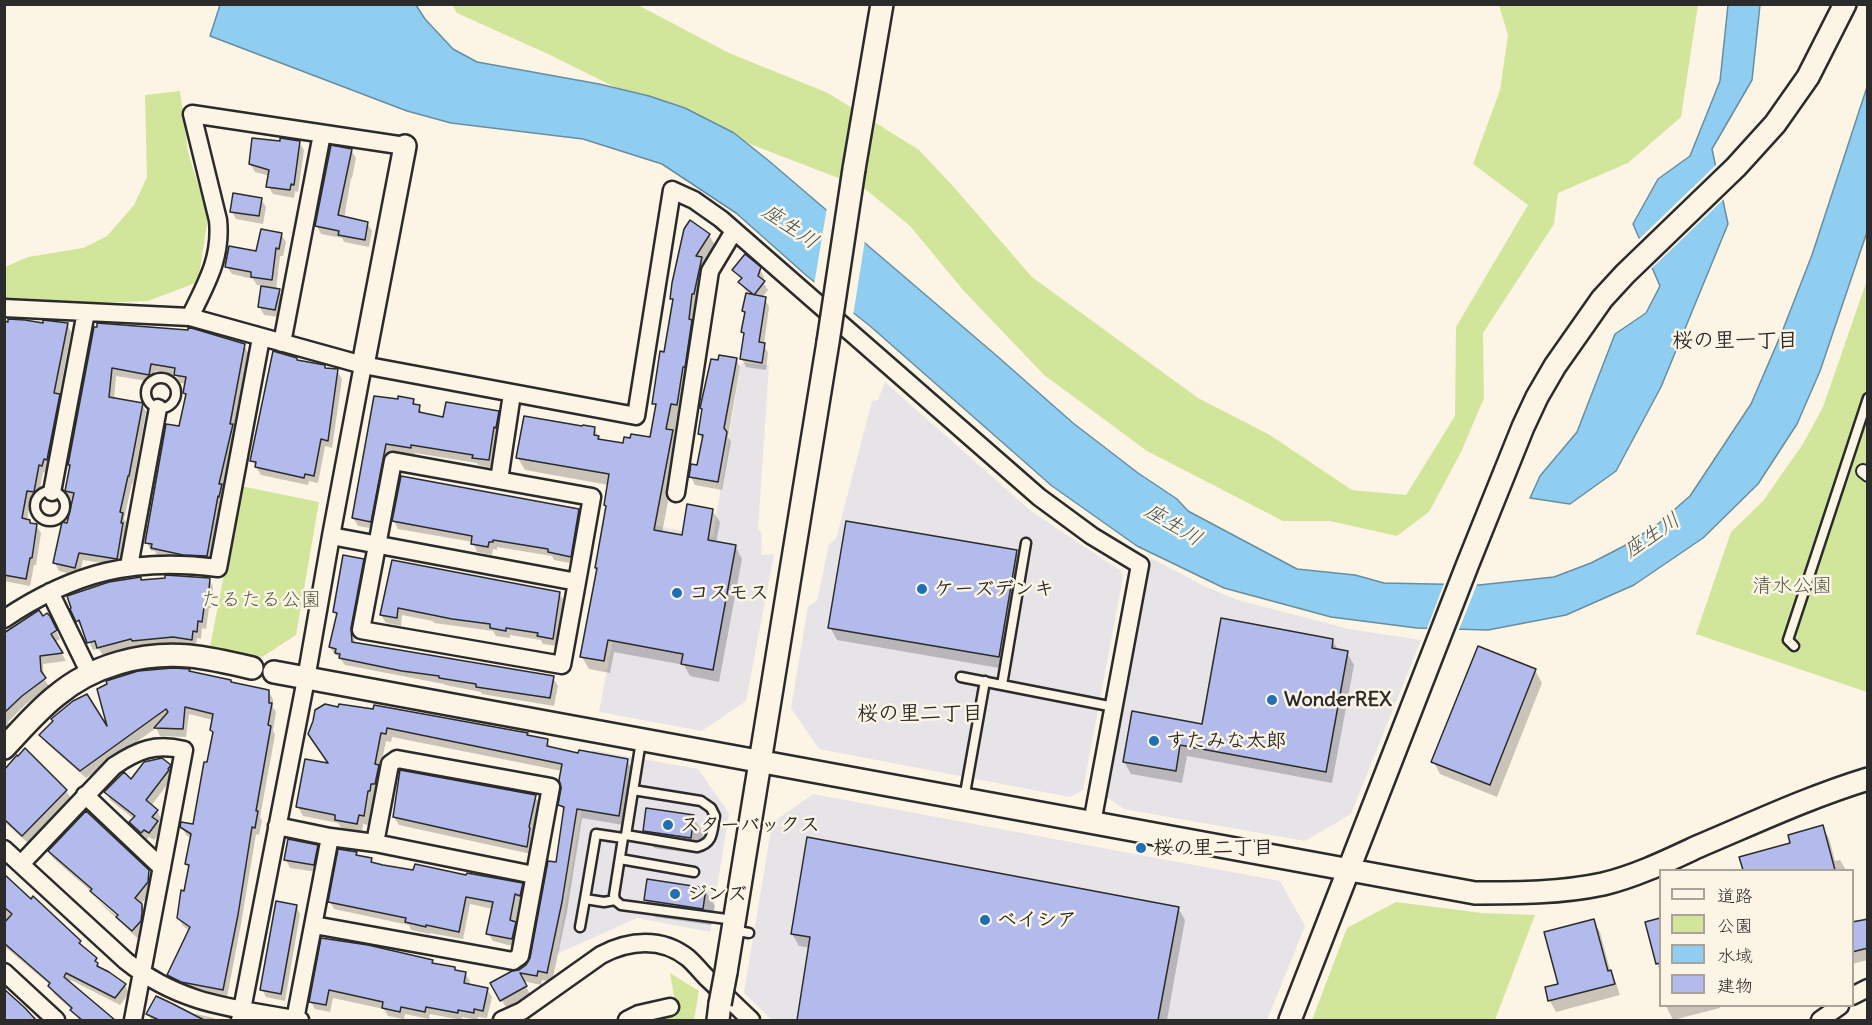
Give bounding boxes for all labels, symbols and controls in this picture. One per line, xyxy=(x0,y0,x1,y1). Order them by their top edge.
water label: 座生川 xyxy=(757,199,823,255)
district label: 桜の里一丁目 xyxy=(1672,328,1798,354)
water label: 座生川 xyxy=(1140,498,1206,552)
water label: 座生川 xyxy=(1619,508,1685,564)
park label: 清水公園 xyxy=(1752,574,1832,598)
place label: ケーズデンキ xyxy=(934,577,1054,601)
place label: コスモス xyxy=(689,581,769,605)
marker: ケーズデンキ xyxy=(915,582,929,596)
marker: コスモス xyxy=(670,586,684,600)
park label: たるたる公園 xyxy=(201,588,321,612)
place label: WonderREX xyxy=(1284,688,1392,712)
marker: WonderREX xyxy=(1265,693,1279,707)
district label: 桜の里二丁目 xyxy=(857,701,983,727)
place label: すたみな太郎 xyxy=(1166,729,1286,753)
marker: すたみな太郎 xyxy=(1147,734,1161,748)
place label: スターバックス xyxy=(680,813,820,837)
marker: スターバックス xyxy=(661,818,675,832)
place label: 桜の里二丁目 xyxy=(1153,836,1273,860)
marker: 桜の里二丁目 xyxy=(1134,841,1148,855)
legend xyxy=(1659,869,1854,1007)
place label: ジンズ xyxy=(687,882,747,906)
text: 道路 xyxy=(1717,884,1753,907)
marker: ジンズ xyxy=(668,887,682,901)
place label: ベイシア xyxy=(997,908,1077,932)
marker: ベイシア xyxy=(978,913,992,927)
text: 公園 xyxy=(1717,914,1753,937)
text: 水域 xyxy=(1717,944,1753,967)
text: 建物 xyxy=(1717,974,1753,997)

